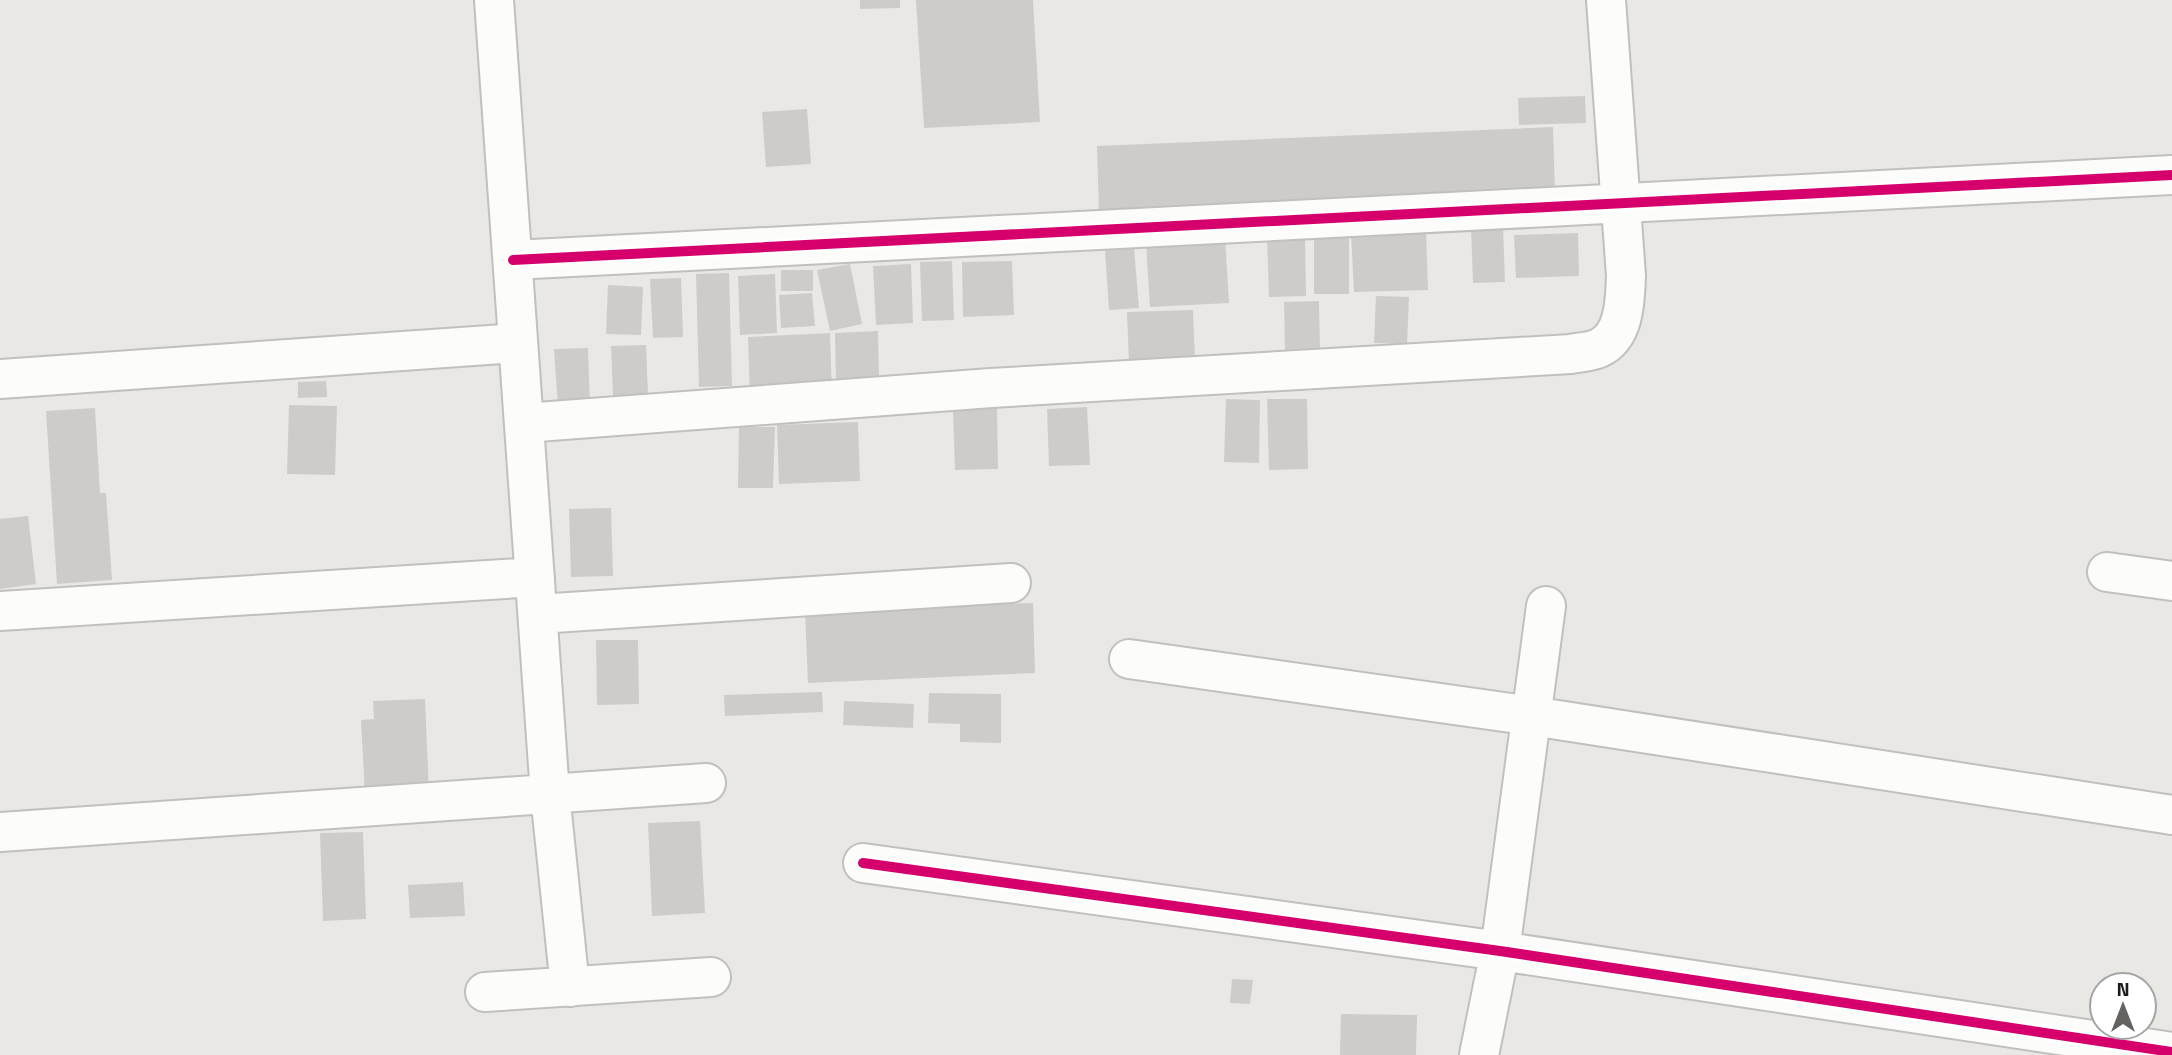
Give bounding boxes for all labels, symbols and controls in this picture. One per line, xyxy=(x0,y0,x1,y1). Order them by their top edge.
north arrow xyxy=(2088,971,2158,1041)
text: N xyxy=(2116,974,2130,1003)

